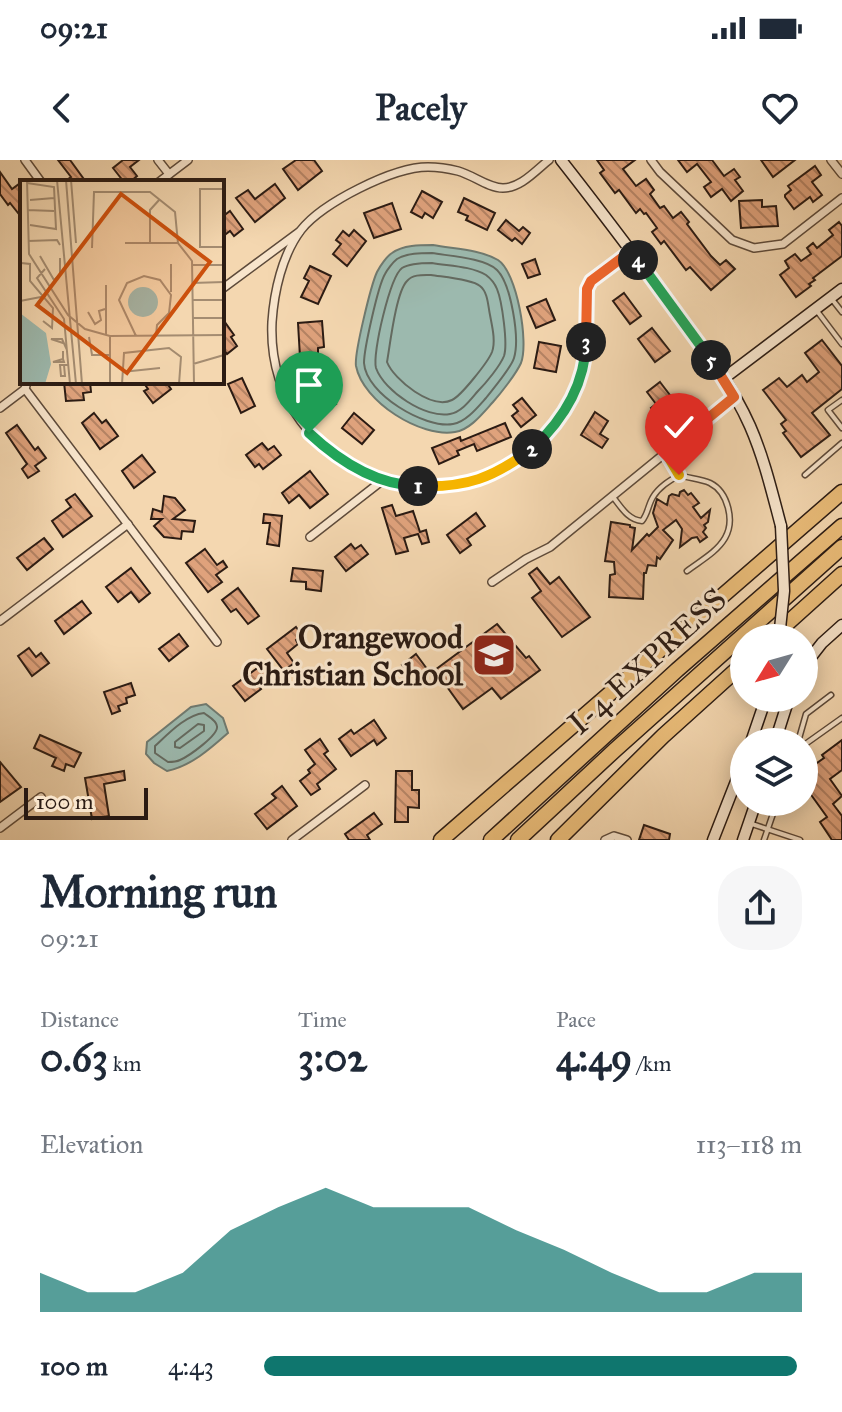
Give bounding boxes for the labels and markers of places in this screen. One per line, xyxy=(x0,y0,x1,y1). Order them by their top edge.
pin: 4 xyxy=(618,240,658,280)
pin: 3 xyxy=(566,322,606,362)
pin: 5 xyxy=(691,340,731,380)
pin xyxy=(275,351,343,433)
pin xyxy=(645,393,713,475)
pin: 2 xyxy=(512,429,552,469)
pin: 1 xyxy=(398,466,438,506)
place label: Orangewood Christian School xyxy=(242,618,464,694)
school or university icon: Orangewood Christian School xyxy=(470,631,518,679)

